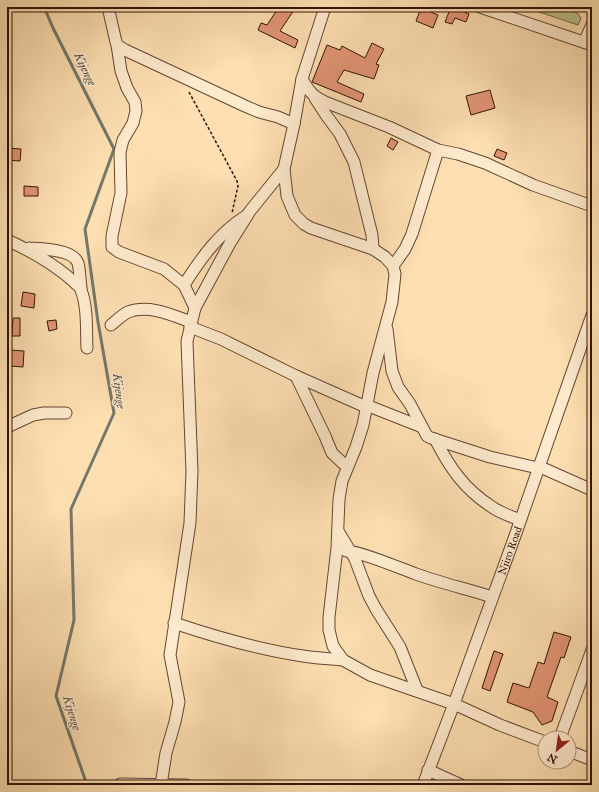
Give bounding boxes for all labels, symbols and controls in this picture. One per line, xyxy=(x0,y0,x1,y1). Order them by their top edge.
water label: Kijenge xyxy=(70,49,99,89)
water label: Kijenge xyxy=(109,372,128,410)
street label: Njiro Road xyxy=(495,524,525,577)
water label: Kijenge xyxy=(59,693,84,733)
north arrow xyxy=(537,730,577,770)
text: N xyxy=(545,750,560,766)

